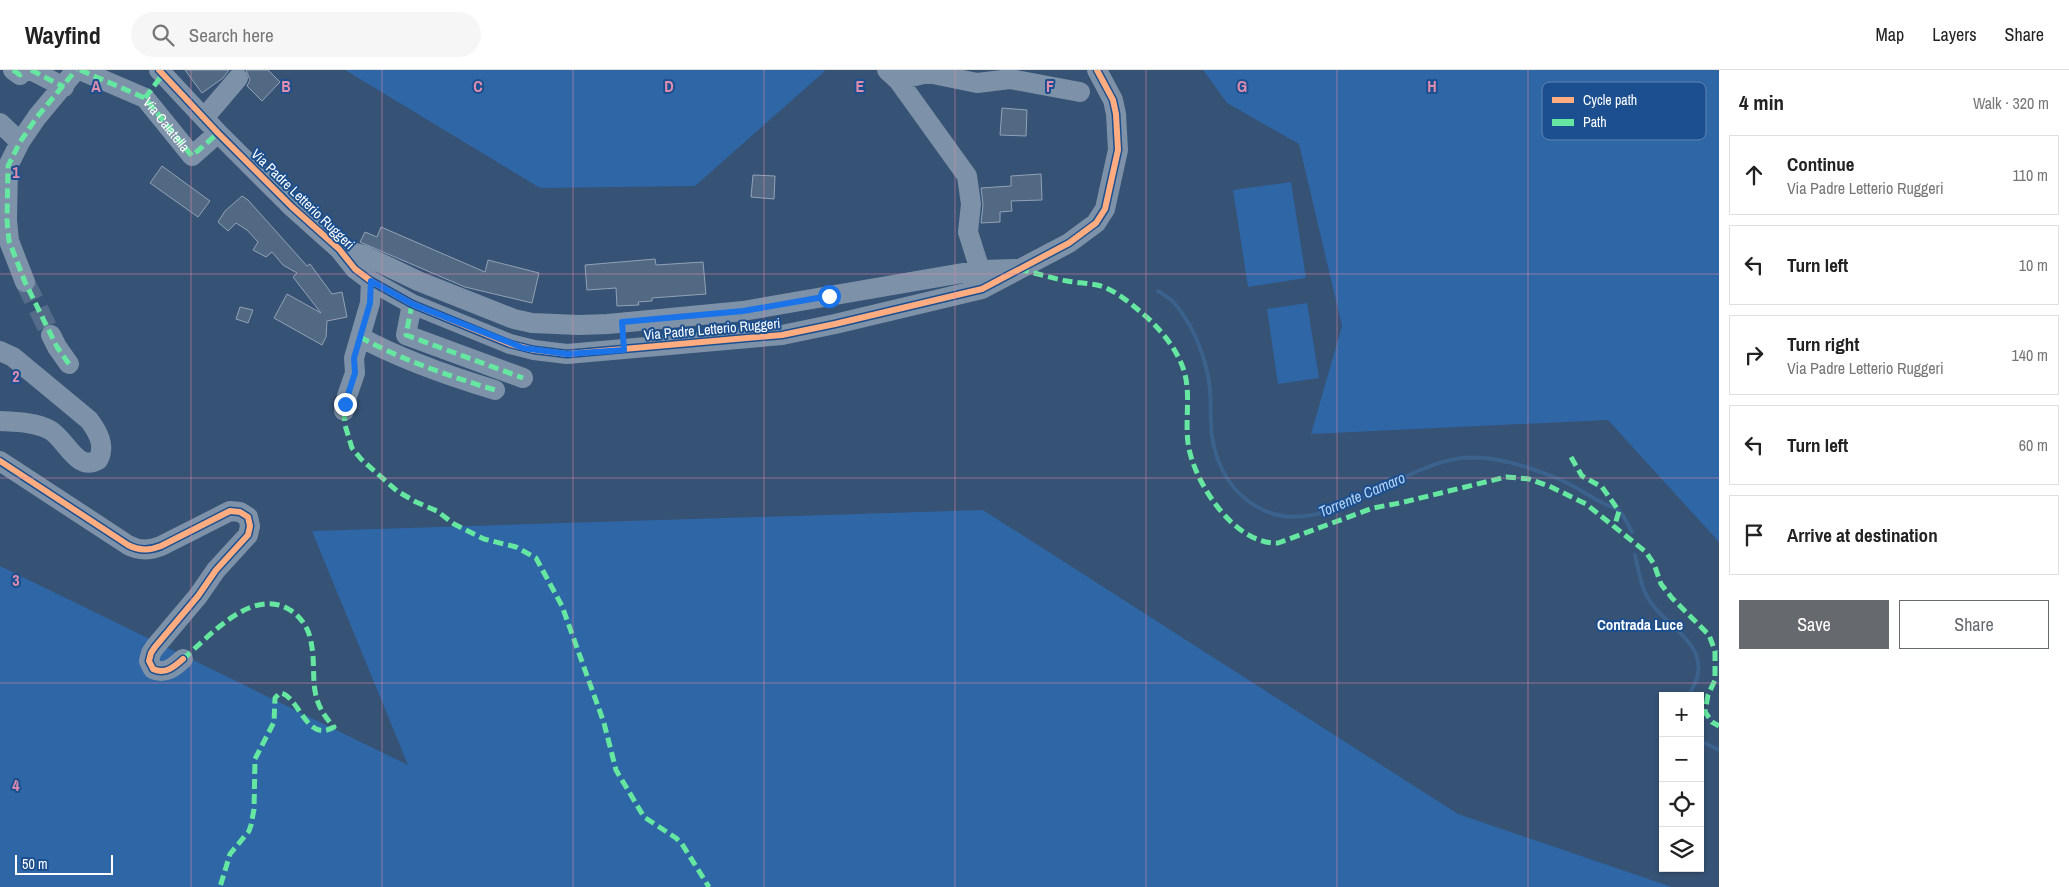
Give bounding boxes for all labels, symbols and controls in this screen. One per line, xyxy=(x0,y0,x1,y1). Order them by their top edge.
search box xyxy=(131,12,481,57)
text: Wayfind xyxy=(25,19,101,51)
icon: search xyxy=(149,21,177,49)
text: Search here xyxy=(189,22,274,48)
text: Map xyxy=(1876,22,1904,47)
text: Layers xyxy=(1932,22,1977,47)
text: Share xyxy=(2005,22,2044,47)
text: A xyxy=(91,75,101,97)
text: B xyxy=(281,75,291,97)
text: C xyxy=(473,75,483,97)
text: D xyxy=(664,75,674,97)
text: E xyxy=(856,75,865,97)
text: F xyxy=(1046,75,1054,97)
text: G xyxy=(1237,75,1247,97)
text: H xyxy=(1427,75,1437,97)
legend xyxy=(1542,82,1706,140)
text: 4 min xyxy=(1739,88,1784,117)
text: Cycle path xyxy=(1583,91,1637,109)
text: Walk · 320 m xyxy=(1973,92,2049,114)
street label: Via Calatella xyxy=(139,94,194,156)
text: Path xyxy=(1583,113,1607,131)
street label: Via Padre Letterio Ruggeri xyxy=(247,145,359,253)
text: Continue xyxy=(1787,151,1855,177)
text: 1 xyxy=(12,161,20,183)
icon: ahead xyxy=(1740,161,1768,189)
text: 110 m xyxy=(2012,164,2048,186)
text: Via Padre Letterio Ruggeri xyxy=(1787,177,1944,199)
icon: left xyxy=(1740,251,1768,279)
text: Turn left xyxy=(1787,252,1848,278)
text: 10 m xyxy=(2019,254,2048,276)
route start xyxy=(818,285,841,308)
street label: Via Padre Letterio Ruggeri xyxy=(643,314,781,344)
text: Turn right xyxy=(1787,331,1859,357)
icon: right xyxy=(1740,341,1768,369)
text: 140 m xyxy=(2012,344,2048,366)
text: Via Padre Letterio Ruggeri xyxy=(1787,357,1944,379)
text: 2 xyxy=(12,365,20,387)
route end xyxy=(334,393,357,416)
icon: left xyxy=(1740,431,1768,459)
text: Turn left xyxy=(1787,432,1848,458)
text: 60 m xyxy=(2019,434,2048,456)
water label: Torrente Camaro xyxy=(1315,467,1408,522)
icon: arrive xyxy=(1740,521,1768,549)
text: Arrive at destination xyxy=(1787,522,1938,548)
text: 3 xyxy=(12,569,20,591)
button: Save xyxy=(1739,600,1889,649)
button: Share xyxy=(1899,600,2049,649)
district label: Contrada Luce xyxy=(1597,614,1683,635)
map controls xyxy=(1659,692,1704,872)
button: + xyxy=(1659,692,1704,737)
button: − xyxy=(1659,737,1704,782)
text: 4 xyxy=(12,774,20,796)
button: locate xyxy=(1659,782,1704,827)
button: layers xyxy=(1659,827,1704,872)
scale bar xyxy=(15,852,112,875)
text: 50 m xyxy=(22,855,48,873)

